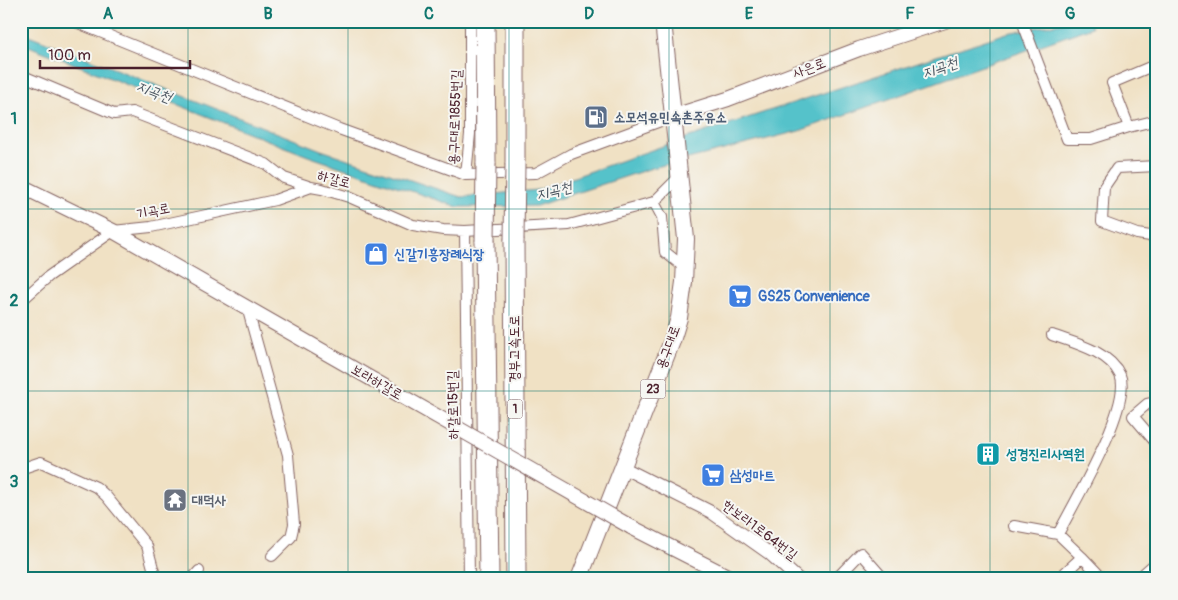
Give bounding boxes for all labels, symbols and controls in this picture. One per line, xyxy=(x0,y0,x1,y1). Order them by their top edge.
text: A xyxy=(103,4,114,24)
text: B xyxy=(263,4,273,24)
text: C xyxy=(424,4,434,24)
text: D xyxy=(584,4,594,24)
text: E xyxy=(745,4,754,24)
text: F xyxy=(905,4,915,24)
text: G xyxy=(1065,4,1076,24)
scale bar xyxy=(40,38,190,70)
text: 100 m xyxy=(48,46,91,65)
water label: 지곡천 xyxy=(920,52,962,83)
street label: 사은로 xyxy=(790,54,828,82)
street label: 용구대로1855번길 xyxy=(445,68,465,165)
water label: 지곡천 xyxy=(134,77,176,108)
fuel station icon: 소모석유민속촌주유소 xyxy=(583,104,609,130)
text: 1 xyxy=(11,109,17,129)
place label: 소모석유민속촌주유소 xyxy=(614,109,727,126)
street label: 하갈로 xyxy=(315,166,353,192)
water label: 지곡천 xyxy=(534,177,576,205)
street label: 기곡로 xyxy=(135,199,171,223)
shop icon: 신갈기흥장례식장 xyxy=(363,241,389,267)
place label: 신갈기흥장례식장 xyxy=(394,246,485,263)
supermarket icon: GS25 Convenience xyxy=(727,283,753,309)
place label: GS25 Convenience xyxy=(758,288,871,305)
text: 2 xyxy=(10,291,19,311)
street label: 경부고속도로 xyxy=(506,315,523,383)
street label: 용구대로 xyxy=(652,323,684,371)
street label: 보라하갈로 xyxy=(348,361,406,403)
street label: 하갈로15번길 xyxy=(444,369,462,440)
road number: 23 xyxy=(640,379,666,398)
road number: 1 xyxy=(508,399,522,418)
building icon: 성경진리사역원 xyxy=(975,441,1001,467)
place label: 성경진리사역원 xyxy=(1006,446,1085,463)
supermarket icon: 삼성마트 xyxy=(700,462,726,488)
place label: 삼성마트 xyxy=(729,467,775,484)
text: 3 xyxy=(10,472,19,492)
temple icon: 대덕사 xyxy=(162,487,188,513)
place label: 대덕사 xyxy=(191,492,227,509)
street label: 한보라1로64번길 xyxy=(719,496,801,564)

